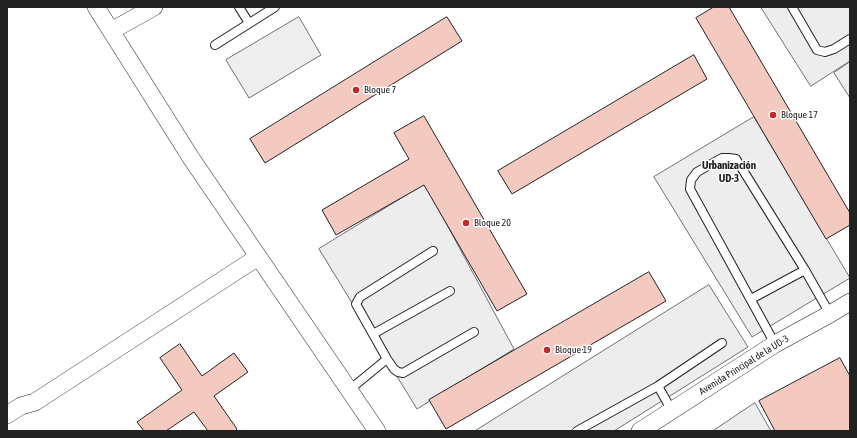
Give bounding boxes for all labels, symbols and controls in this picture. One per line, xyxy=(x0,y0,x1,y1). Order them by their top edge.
place label: Bloque 7 xyxy=(364,84,396,96)
marker: Bloque 7 xyxy=(351,85,361,95)
place label: Bloque 17 xyxy=(781,109,818,121)
marker: Bloque 17 xyxy=(768,110,778,120)
district label: Urbanización UD-3 xyxy=(702,159,756,185)
place label: Bloque 20 xyxy=(474,217,511,229)
marker: Bloque 20 xyxy=(461,218,471,228)
street label: Avenida Principal de la UD-3 xyxy=(697,332,791,398)
place label: Bloque 19 xyxy=(555,344,592,356)
marker: Bloque 19 xyxy=(542,345,552,355)

